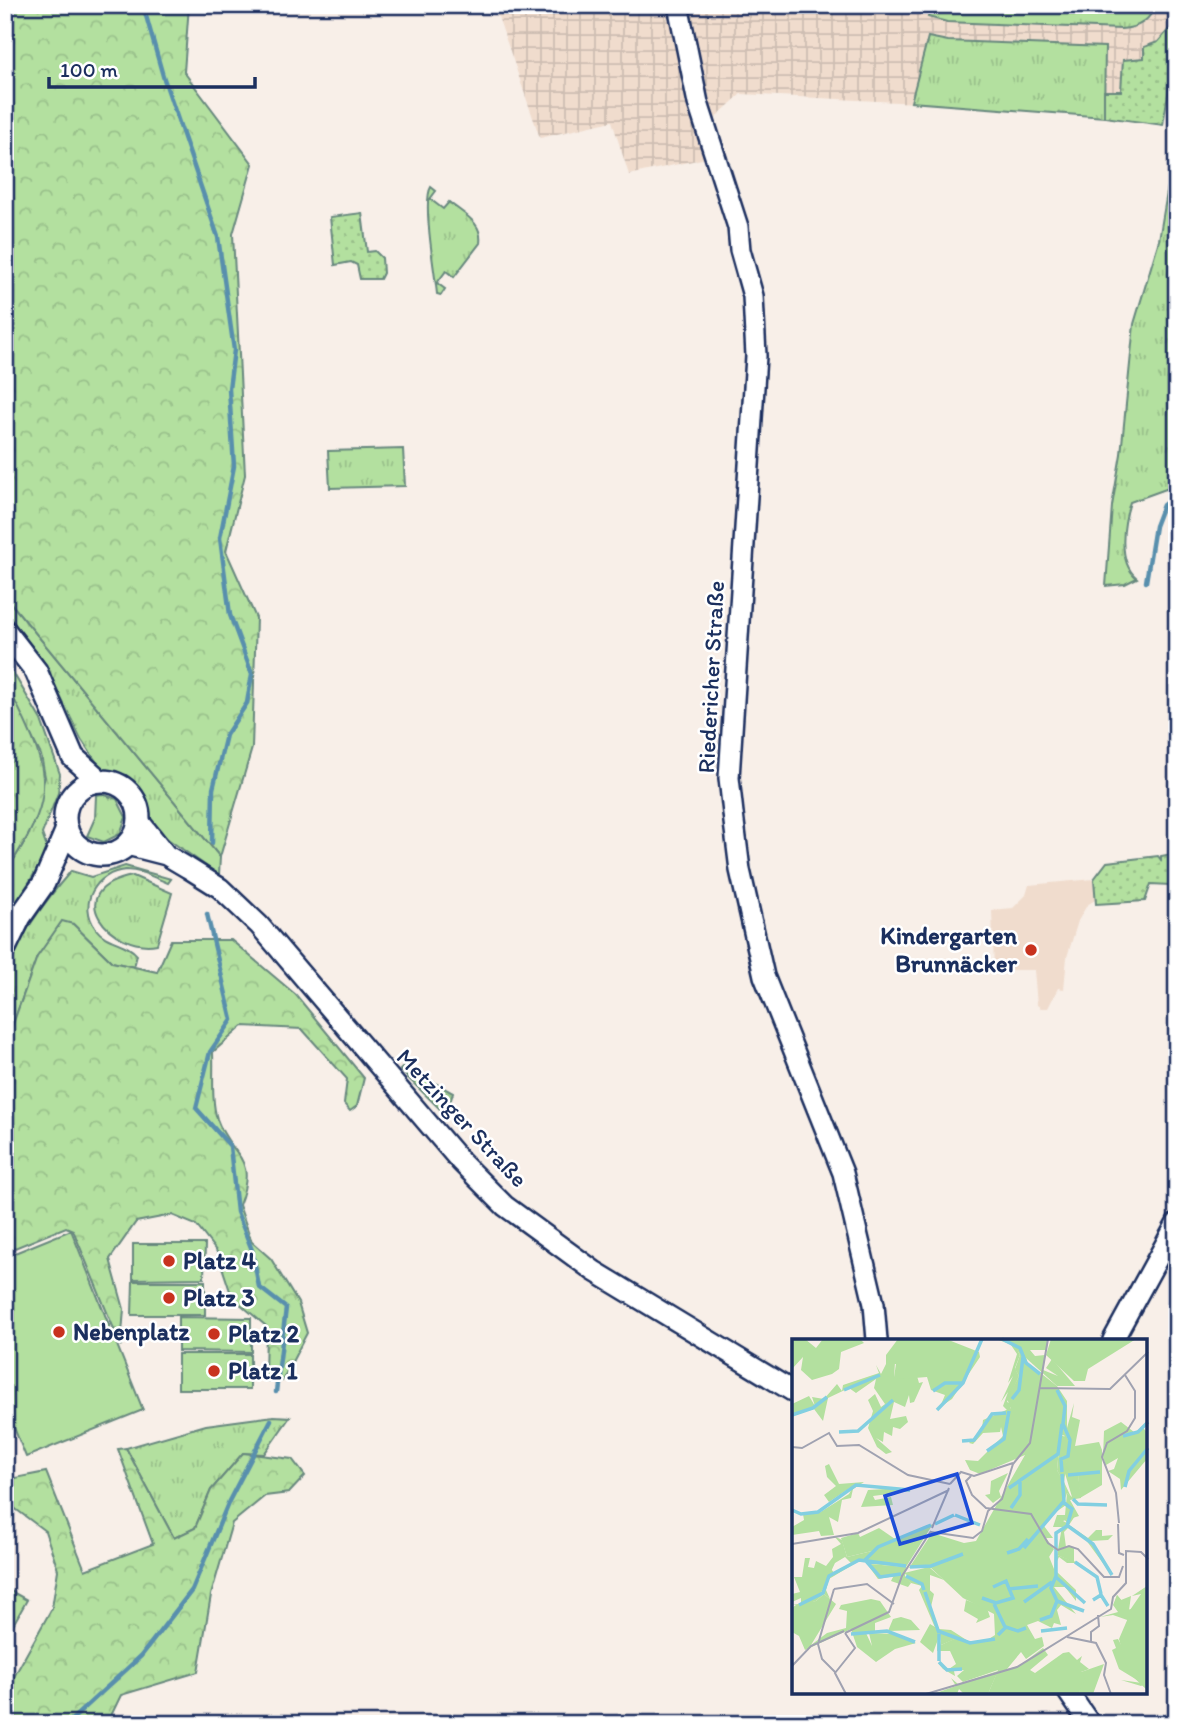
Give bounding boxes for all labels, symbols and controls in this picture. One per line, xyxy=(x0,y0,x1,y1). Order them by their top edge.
scale bar xyxy=(49,46,256,90)
text: 100 m xyxy=(60,57,118,82)
street label: Riedericher Straße xyxy=(691,580,730,774)
place label: Kindergarten Brunnäcker xyxy=(880,921,1017,978)
marker: Kindergarten Brunnäcker xyxy=(1023,942,1039,958)
street label: Metzinger Straße xyxy=(391,1042,534,1193)
place label: Platz 4 xyxy=(183,1246,257,1275)
marker: Platz 4 xyxy=(161,1253,177,1269)
place label: Platz 3 xyxy=(183,1283,255,1312)
marker: Platz 3 xyxy=(161,1290,177,1306)
place label: Nebenplatz xyxy=(73,1317,190,1347)
place label: Platz 2 xyxy=(228,1319,300,1348)
marker: Nebenplatz xyxy=(51,1324,67,1340)
marker: Platz 2 xyxy=(206,1326,222,1342)
inset map xyxy=(792,1339,1147,1694)
place label: Platz 1 xyxy=(228,1356,299,1385)
marker: Platz 1 xyxy=(206,1363,222,1379)

